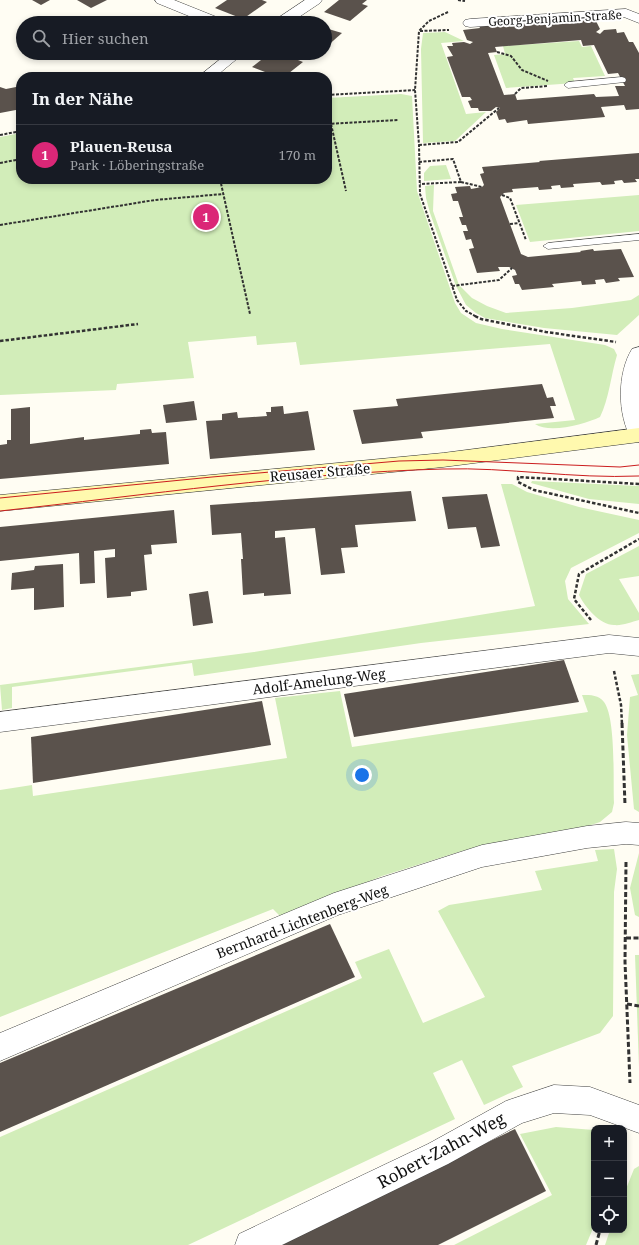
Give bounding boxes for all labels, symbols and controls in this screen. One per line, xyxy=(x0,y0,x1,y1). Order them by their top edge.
street label: Georg-Benjamin-Straße xyxy=(488,6,622,30)
search box xyxy=(16,16,332,60)
icon: search xyxy=(30,27,52,49)
text: Hier suchen xyxy=(62,28,149,48)
text: In der Nähe xyxy=(32,87,133,110)
text: Plauen-Reusa xyxy=(70,136,173,156)
text: 1 xyxy=(41,146,49,164)
text: 170 m xyxy=(279,146,316,164)
text: Park · Löberingstraße xyxy=(70,156,204,174)
pin: 1 xyxy=(193,202,219,232)
street label: Reusaer Straße xyxy=(269,458,371,486)
street label: Adolf-Amelung-Weg xyxy=(252,663,387,699)
your location xyxy=(352,765,372,785)
street label: Bernhard-Lichtenberg-Weg xyxy=(213,879,391,963)
street label: Robert-Zahn-Weg xyxy=(373,1107,509,1193)
map controls xyxy=(591,1125,627,1233)
button: + xyxy=(591,1125,627,1161)
button: − xyxy=(591,1161,627,1197)
button: locate xyxy=(591,1197,627,1233)

